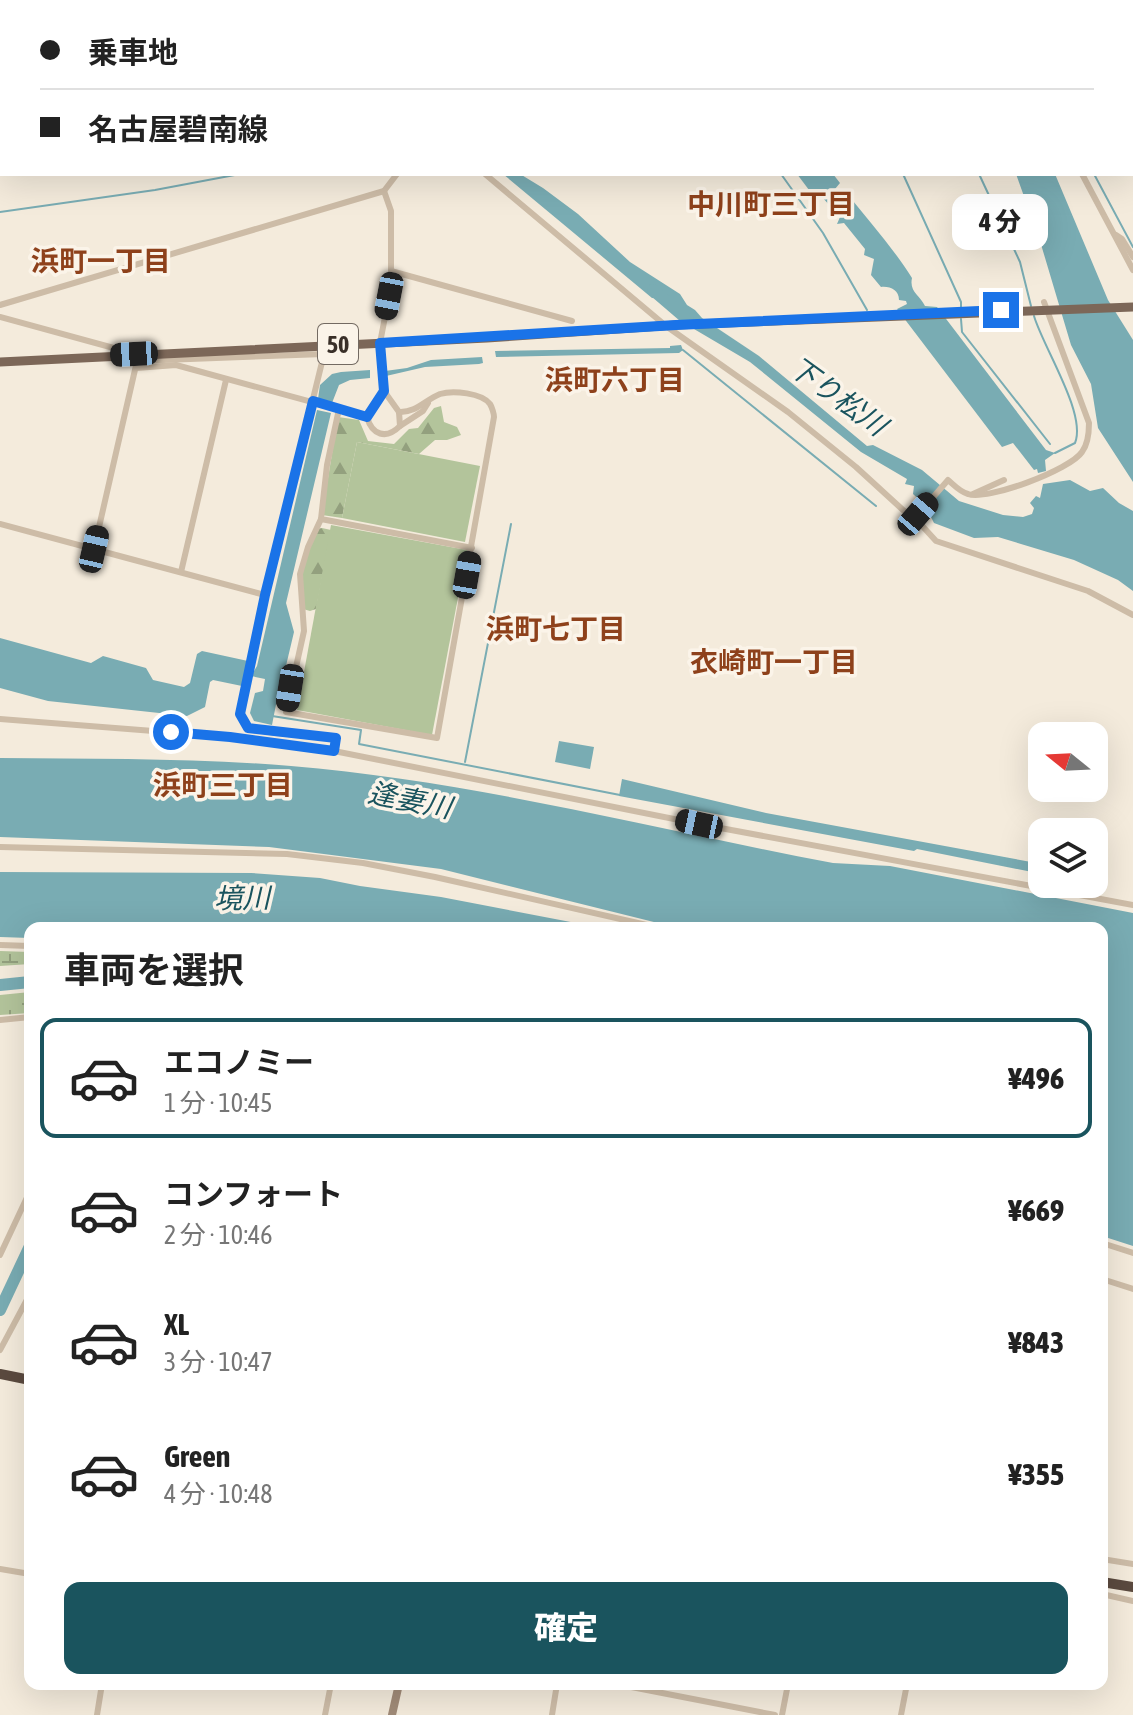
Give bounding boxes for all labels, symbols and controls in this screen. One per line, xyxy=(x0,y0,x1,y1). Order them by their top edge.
text: 乗車地 xyxy=(88,35,178,69)
text: 名古屋碧南線 xyxy=(88,112,268,146)
district label: 中川町三丁目 xyxy=(687,188,855,220)
callout: 4 分 xyxy=(953,194,1049,250)
text: 4 分 xyxy=(979,207,1021,237)
district label: 浜町一丁目 xyxy=(31,245,171,277)
car xyxy=(373,270,405,322)
route end xyxy=(983,292,1019,328)
road number: 50 xyxy=(318,324,358,364)
car xyxy=(109,341,159,367)
water label: 下り松川 xyxy=(783,350,895,444)
district label: 浜町六丁目 xyxy=(545,364,685,396)
car xyxy=(893,488,943,540)
car xyxy=(77,523,111,575)
car xyxy=(451,549,483,601)
district label: 浜町七丁目 xyxy=(486,613,626,645)
district label: 衣崎町一丁目 xyxy=(690,646,858,678)
car xyxy=(274,662,306,714)
route start xyxy=(153,714,189,750)
north arrow xyxy=(1028,722,1108,802)
map controls xyxy=(1028,722,1108,898)
district label: 浜町三丁目 xyxy=(153,769,293,801)
water label: 逢妻川 xyxy=(366,776,457,824)
car xyxy=(673,807,725,841)
button: layers xyxy=(1028,818,1108,898)
water label: 境川 xyxy=(214,881,273,914)
text: 車両を選択 xyxy=(64,949,244,991)
icon: car xyxy=(68,1042,140,1114)
text: エコノミー xyxy=(164,1045,314,1079)
text: ¥496 xyxy=(1008,1061,1064,1095)
text: 1 分 · 10:45 xyxy=(164,1088,273,1118)
icon: car xyxy=(68,1174,140,1246)
text: コンフォート xyxy=(164,1177,343,1211)
text: ¥669 xyxy=(1008,1193,1064,1227)
text: 2 分 · 10:46 xyxy=(164,1220,273,1250)
icon: car xyxy=(68,1306,140,1378)
text: XL xyxy=(164,1307,189,1341)
text: ¥843 xyxy=(1008,1325,1064,1359)
text: 3 分 · 10:47 xyxy=(164,1347,273,1377)
icon: car xyxy=(68,1438,140,1510)
text: Green xyxy=(164,1439,230,1473)
text: ¥355 xyxy=(1008,1457,1064,1491)
text: 4 分 · 10:48 xyxy=(164,1479,273,1509)
button: 確定 xyxy=(64,1582,1068,1674)

